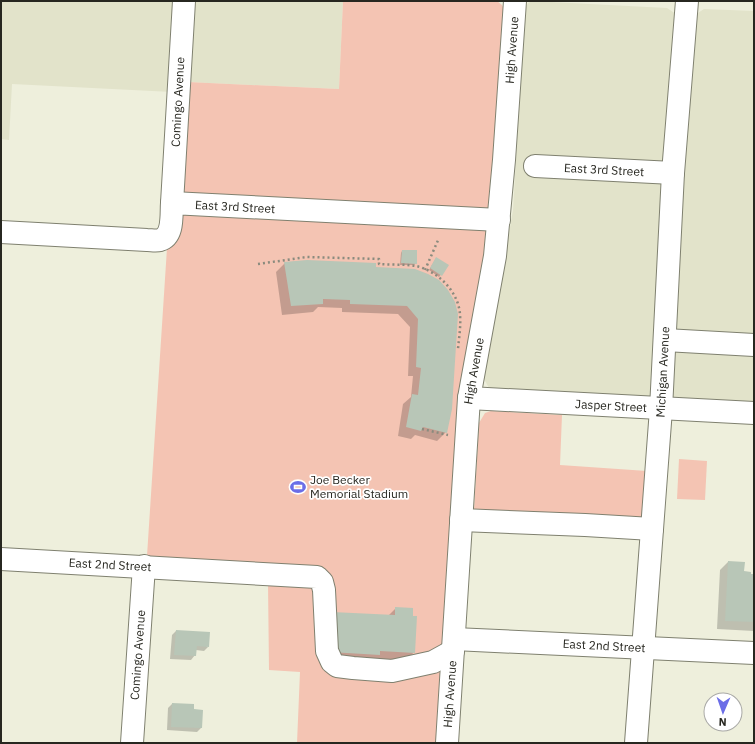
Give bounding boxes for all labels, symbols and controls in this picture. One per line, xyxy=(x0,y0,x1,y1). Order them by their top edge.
street label: High Avenue xyxy=(502,15,521,84)
street label: Comingo Avenue xyxy=(168,56,187,147)
street label: East 3rd Street xyxy=(563,160,645,179)
street label: East 3rd Street xyxy=(194,197,276,216)
street label: Michigan Avenue xyxy=(653,326,672,418)
street label: High Avenue xyxy=(460,336,487,405)
street label: Jasper Street xyxy=(575,396,647,415)
place label: Joe Becker Memorial Stadium xyxy=(310,472,408,501)
sports icon: Joe Becker Memorial Stadium xyxy=(289,478,307,496)
street label: East 2nd Street xyxy=(68,555,152,574)
street label: Comingo Avenue xyxy=(127,609,148,701)
street label: East 2nd Street xyxy=(562,636,646,655)
street label: High Avenue xyxy=(440,659,459,728)
north arrow xyxy=(703,692,743,732)
text: N xyxy=(718,715,727,729)

